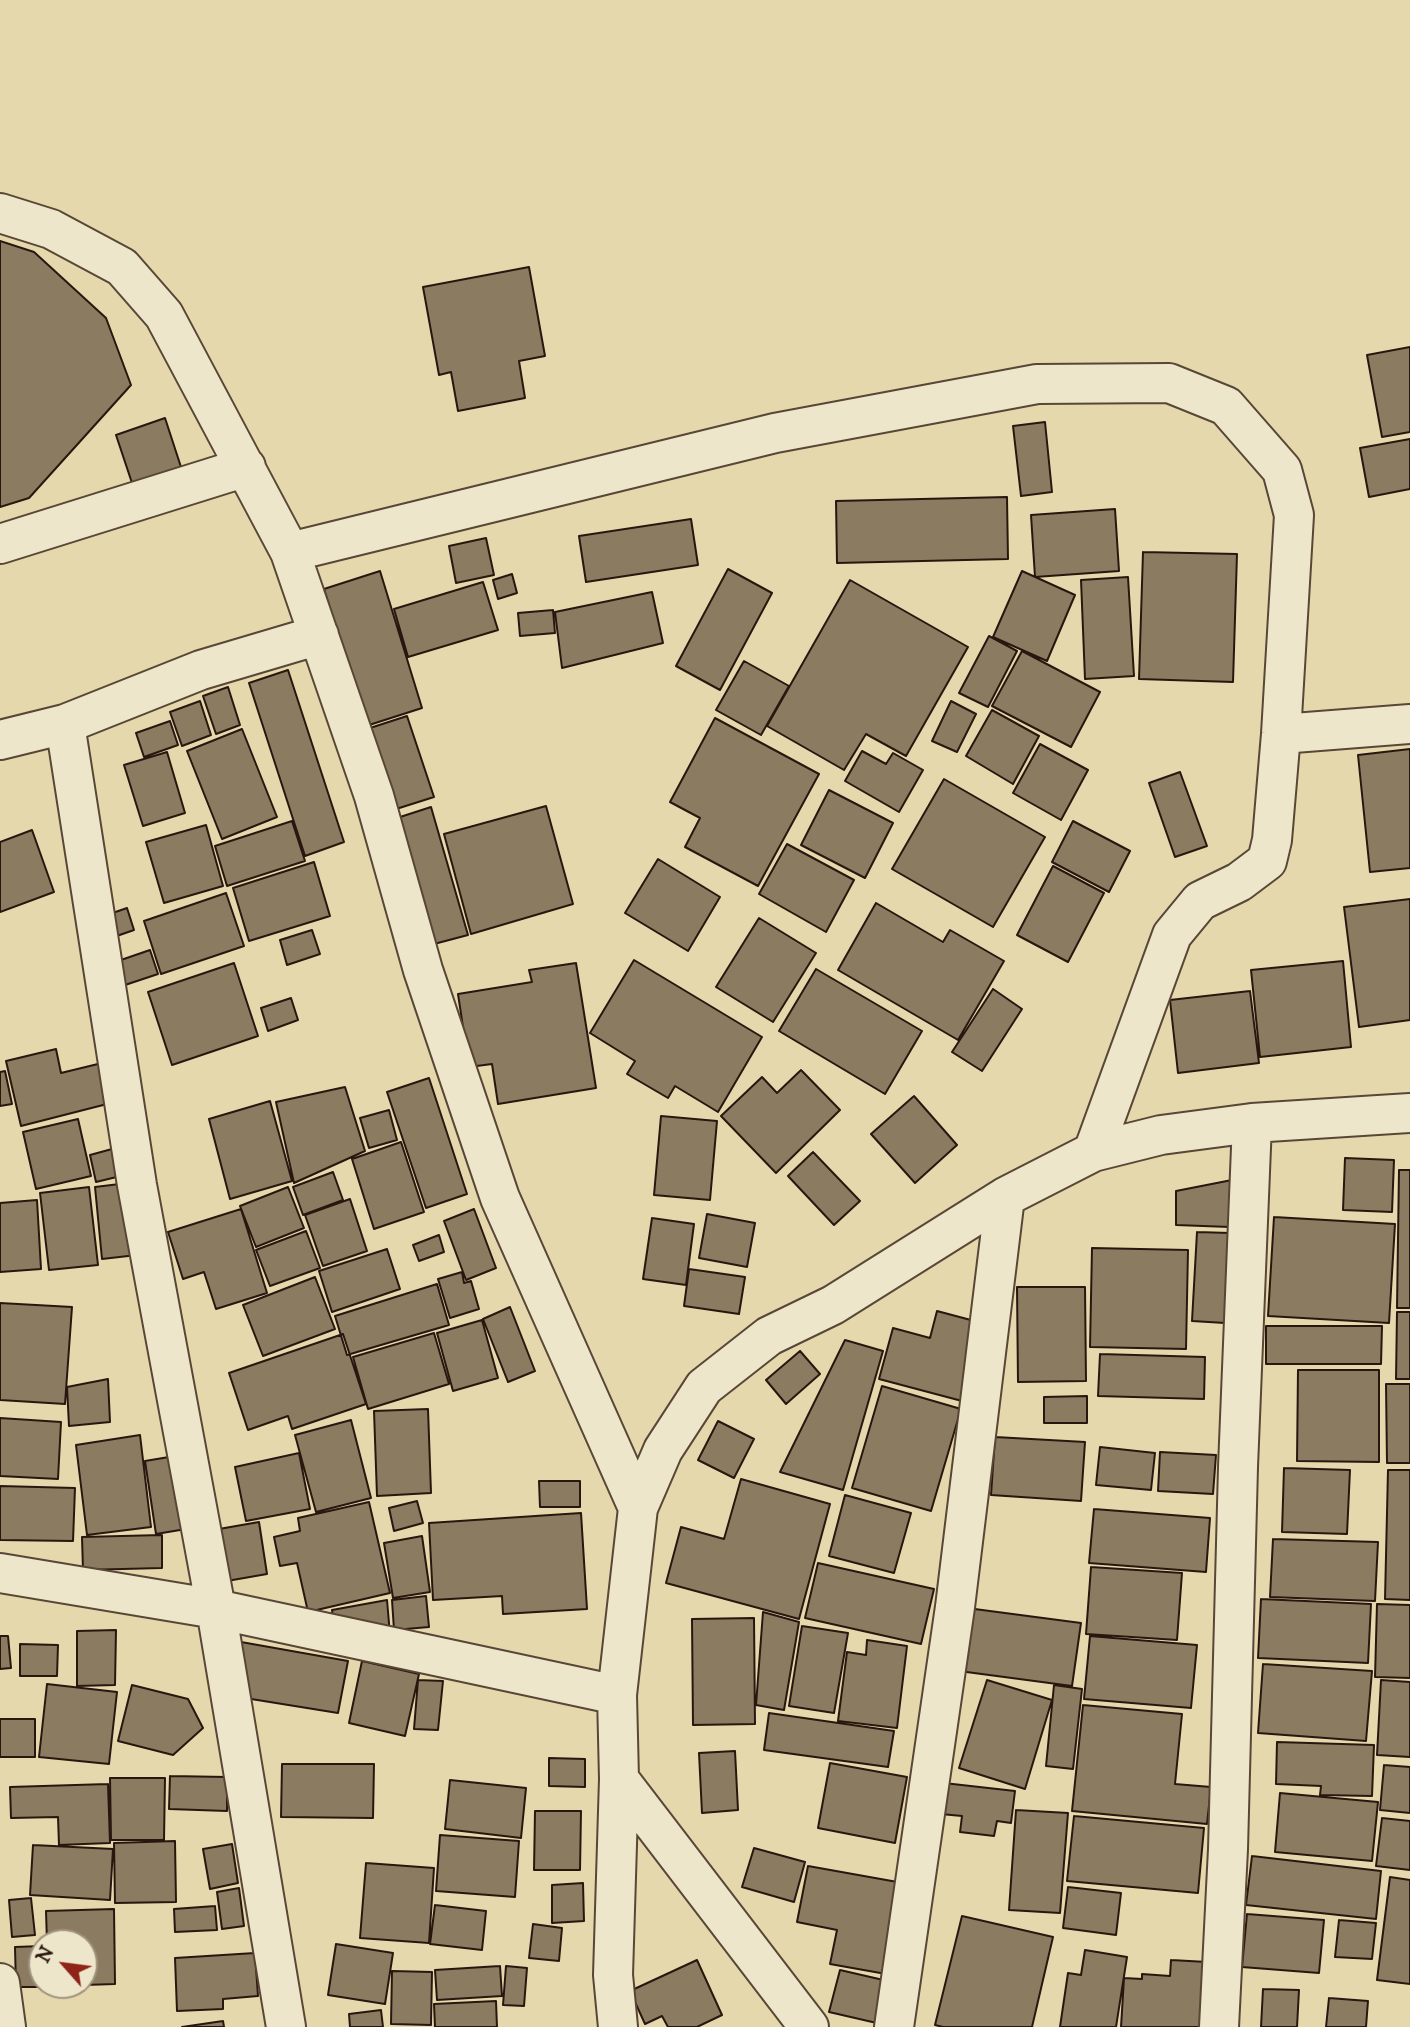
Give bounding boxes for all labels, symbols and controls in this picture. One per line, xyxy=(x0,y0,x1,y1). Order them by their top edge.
north arrow xyxy=(28,1929,98,1999)
text: N xyxy=(32,1943,60,1967)

